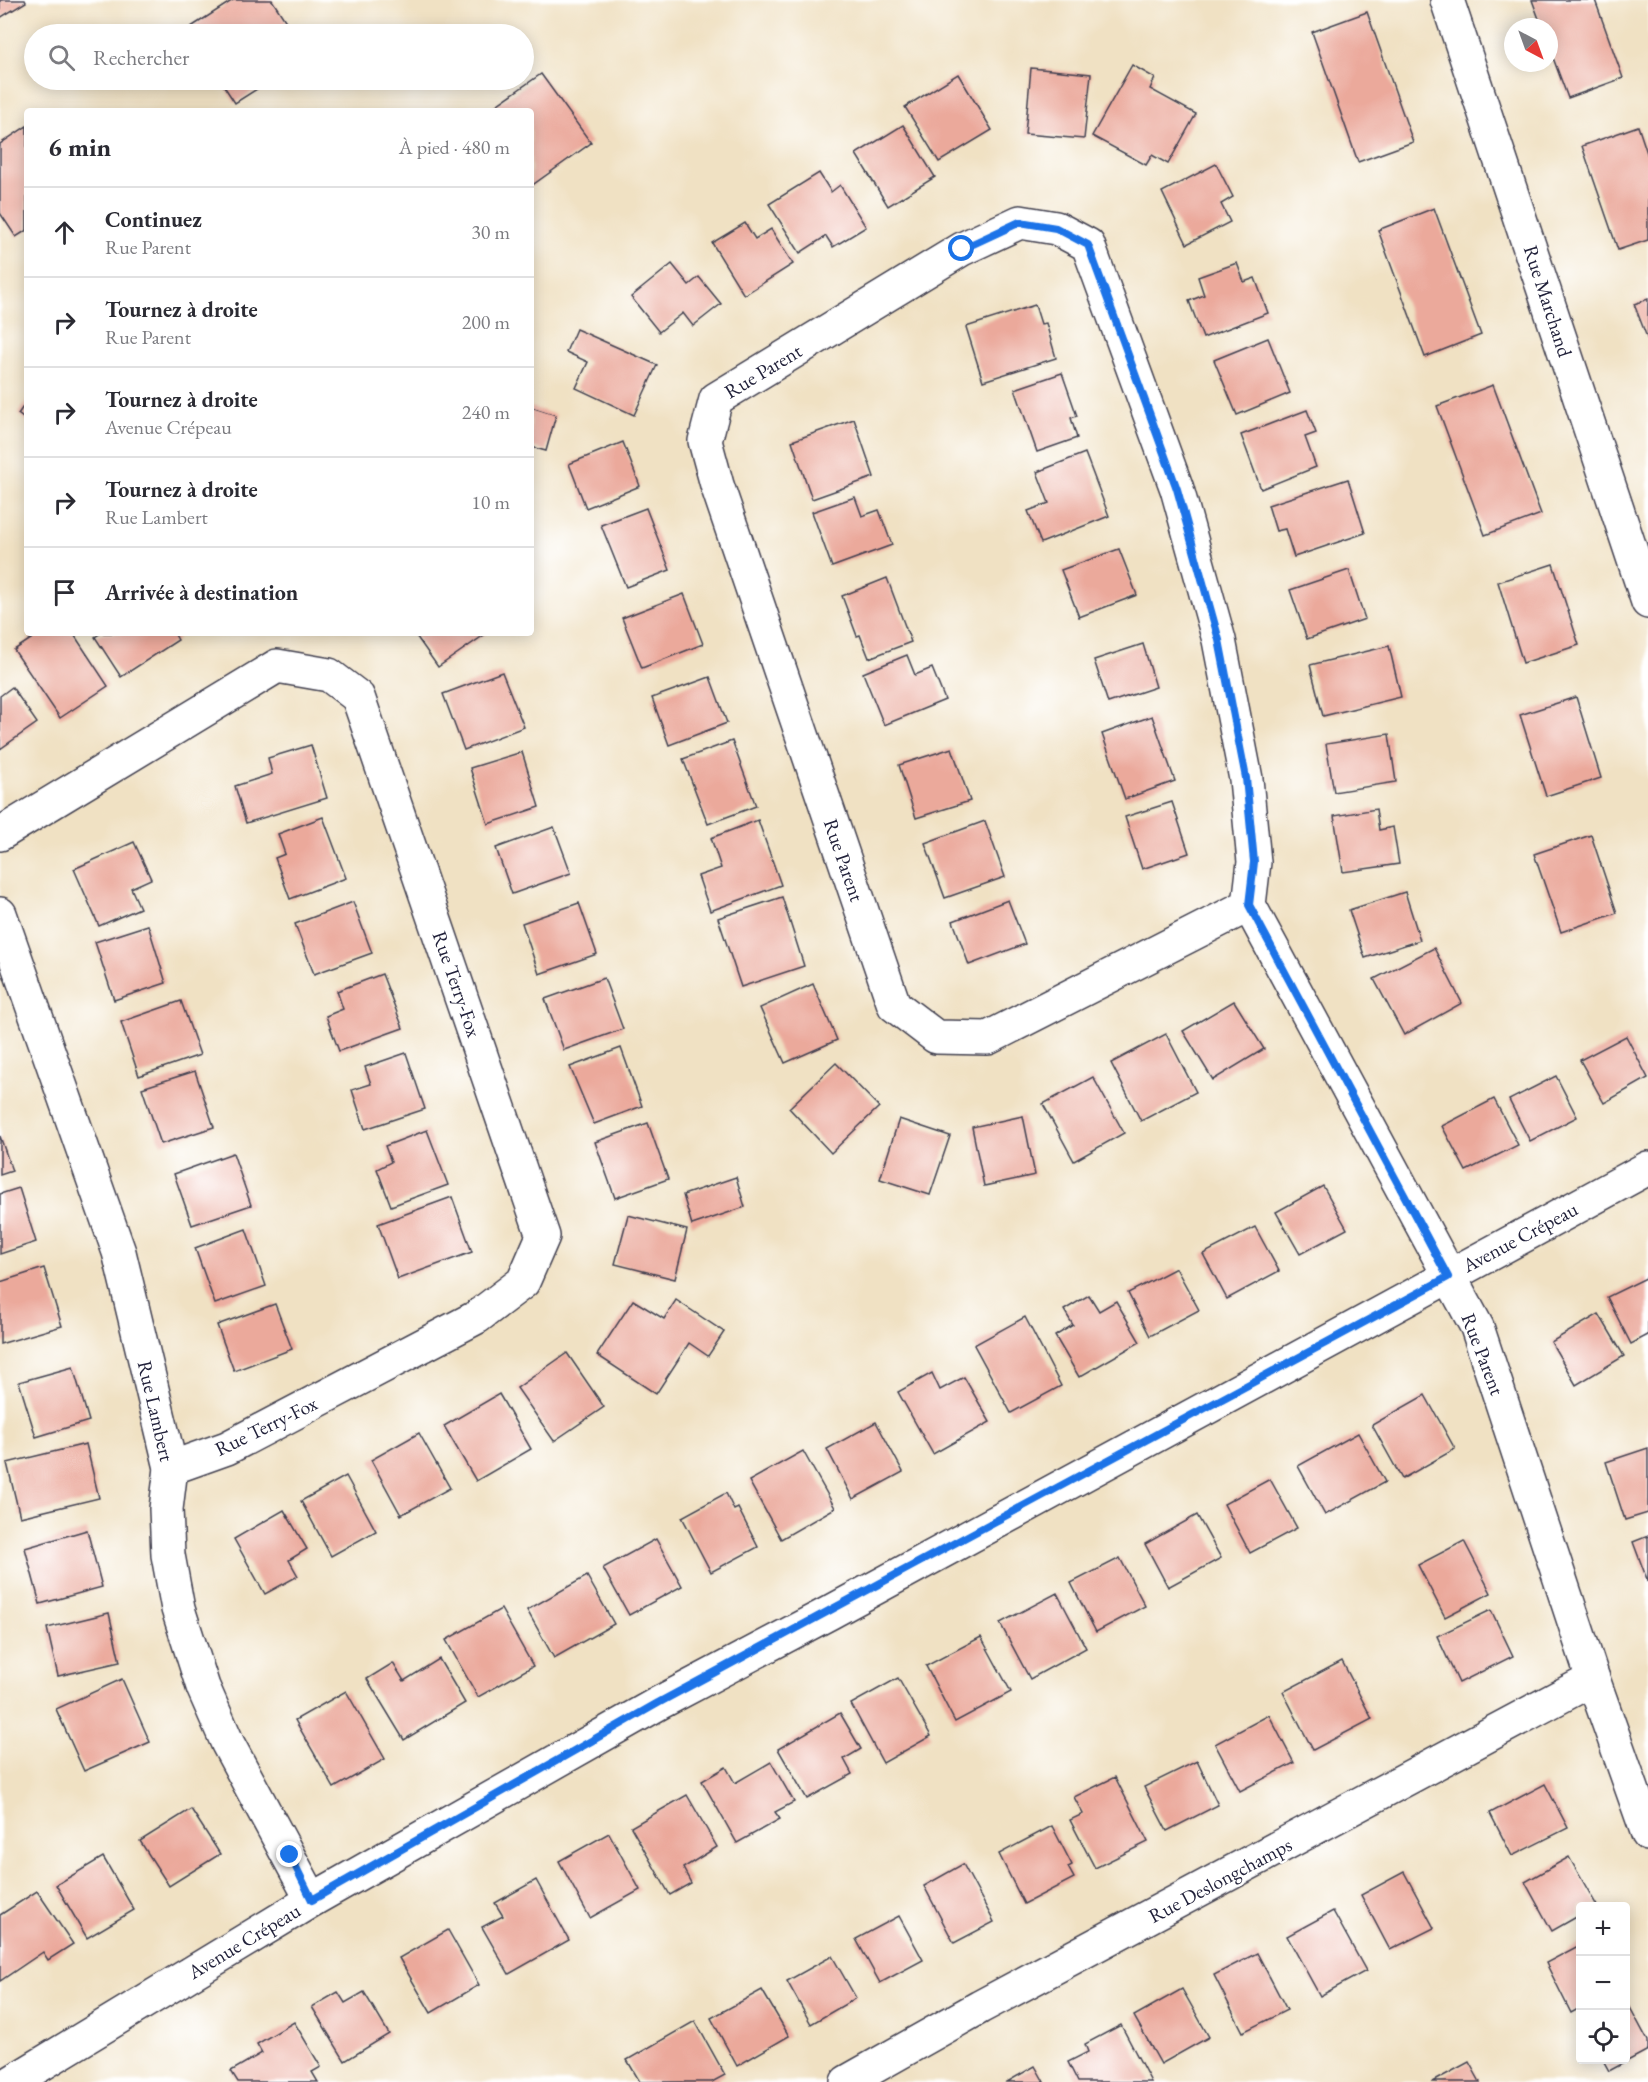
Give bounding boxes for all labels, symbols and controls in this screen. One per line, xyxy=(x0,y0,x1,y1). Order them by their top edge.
north arrow xyxy=(1504,18,1558,72)
search box xyxy=(24,24,534,90)
icon: search xyxy=(45,41,78,74)
text: Rechercher xyxy=(93,43,189,72)
text: 6 min xyxy=(48,130,111,164)
text: À pied · 480 m xyxy=(399,134,510,160)
text: Continuez xyxy=(105,205,202,234)
icon: ahead xyxy=(48,216,81,249)
text: 30 m xyxy=(471,219,510,245)
text: Rue Parent xyxy=(105,234,191,260)
route start xyxy=(948,235,974,261)
street label: Rue Marchand xyxy=(1518,242,1579,361)
text: Tournez à droite xyxy=(105,295,258,324)
icon: right xyxy=(48,306,81,339)
text: 200 m xyxy=(462,309,510,335)
text: Rue Parent xyxy=(105,324,191,350)
street label: Rue Parent xyxy=(719,337,807,404)
text: Tournez à droite xyxy=(105,385,258,414)
icon: right xyxy=(48,396,81,429)
text: 240 m xyxy=(462,399,510,425)
text: Avenue Crépeau xyxy=(105,414,232,440)
text: Tournez à droite xyxy=(105,475,258,504)
icon: right xyxy=(48,486,81,519)
text: 10 m xyxy=(471,489,510,515)
text: Rue Lambert xyxy=(105,504,208,530)
icon: arrive xyxy=(48,576,81,609)
text: Arrivée à destination xyxy=(105,578,298,607)
street label: Rue Parent xyxy=(818,815,871,906)
street label: Rue Terry-Fox xyxy=(427,927,487,1041)
street label: Avenue Crépeau xyxy=(1457,1196,1582,1279)
street label: Rue Parent xyxy=(1455,1309,1511,1399)
street label: Rue Lambert xyxy=(132,1358,180,1465)
street label: Rue Terry-Fox xyxy=(211,1390,322,1462)
street label: Rue Deslongchamps xyxy=(1144,1831,1296,1929)
route end xyxy=(276,1841,302,1867)
street label: Avenue Crépeau xyxy=(182,1897,305,1985)
map controls xyxy=(1576,1902,1630,2064)
button: + xyxy=(1576,1902,1630,1956)
button: − xyxy=(1576,1956,1630,2010)
button: locate xyxy=(1576,2010,1630,2064)

